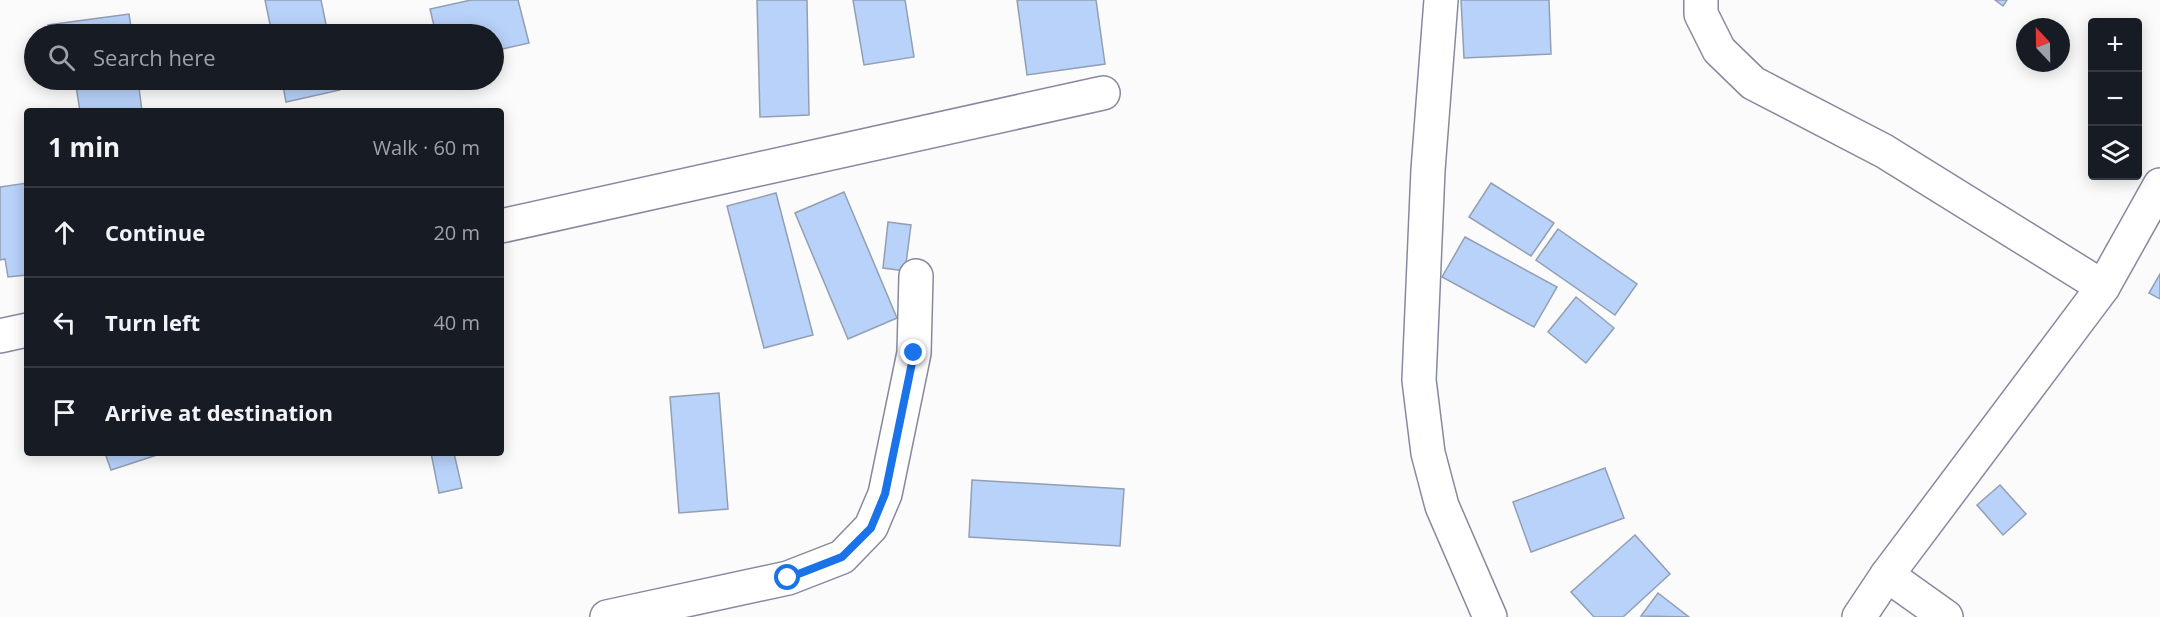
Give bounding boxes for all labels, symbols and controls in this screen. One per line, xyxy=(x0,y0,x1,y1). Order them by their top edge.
north arrow xyxy=(2016,18,2070,72)
map controls xyxy=(2088,18,2142,180)
button: + xyxy=(2088,18,2142,72)
search box xyxy=(24,24,504,90)
icon: search xyxy=(45,41,78,74)
text: Search here xyxy=(93,42,216,72)
button: − xyxy=(2088,72,2142,126)
button: layers xyxy=(2088,126,2142,180)
text: 1 min xyxy=(48,129,120,165)
text: Walk · 60 m xyxy=(373,134,480,161)
icon: ahead xyxy=(48,216,81,249)
text: Continue xyxy=(105,217,205,247)
text: 20 m xyxy=(433,219,480,246)
icon: left xyxy=(48,306,81,339)
text: Turn left xyxy=(105,307,200,337)
text: 40 m xyxy=(433,309,480,336)
route end xyxy=(900,339,926,365)
icon: arrive xyxy=(48,396,81,429)
text: Arrive at destination xyxy=(105,397,333,427)
route start xyxy=(774,564,800,590)

